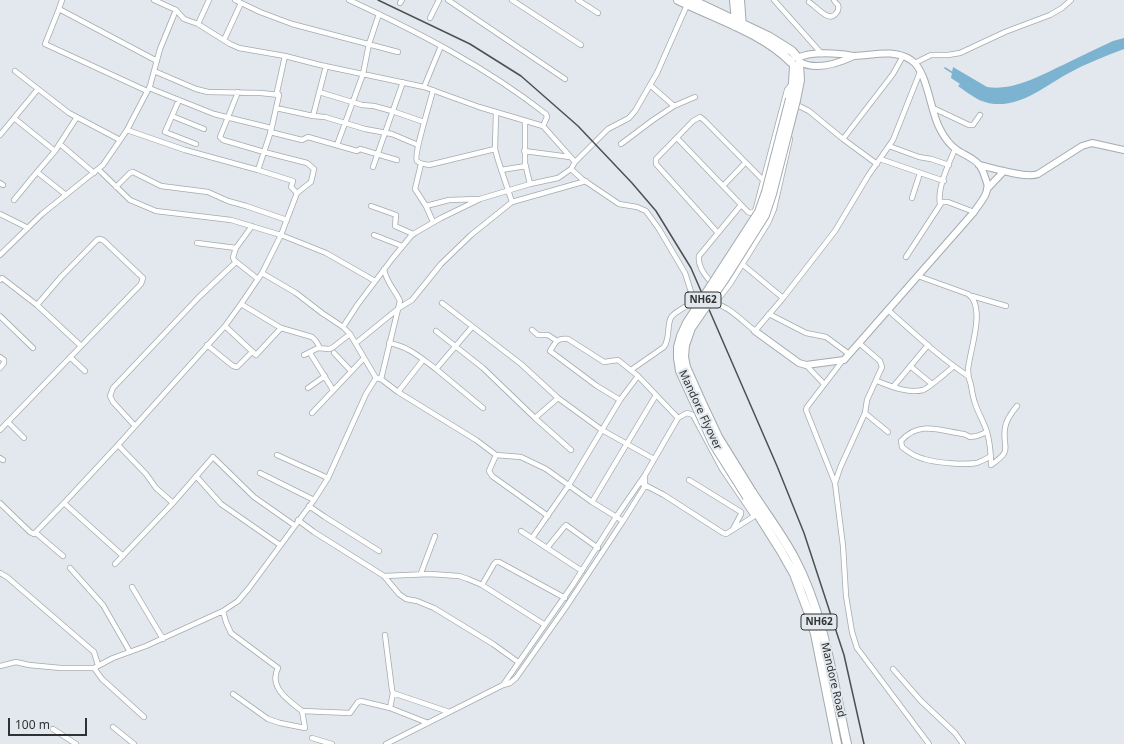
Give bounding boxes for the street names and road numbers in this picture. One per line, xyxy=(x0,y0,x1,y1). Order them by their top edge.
road number: NH62 xyxy=(685,292,721,308)
street label: Mandore Flyover xyxy=(676,368,724,452)
road number: NH62 xyxy=(801,614,837,630)
street label: Mandore Road xyxy=(818,641,848,719)

